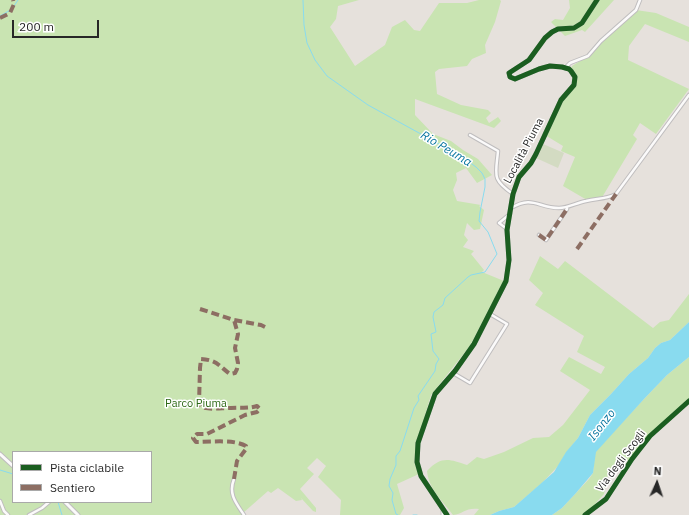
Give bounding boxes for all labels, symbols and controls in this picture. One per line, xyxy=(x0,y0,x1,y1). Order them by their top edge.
scale bar xyxy=(14,12,101,38)
text: 200 m xyxy=(19,19,54,34)
street label: Località Piuma xyxy=(501,116,547,186)
water label: Rio Peuma xyxy=(418,128,474,170)
park label: Parco Piuma xyxy=(165,397,227,411)
water label: Isonzo xyxy=(585,407,619,443)
street label: Via degli Scogli xyxy=(593,427,649,495)
legend xyxy=(12,451,152,503)
text: Pista ciclabile xyxy=(50,460,124,475)
north arrow xyxy=(637,463,677,503)
text: N xyxy=(653,464,662,478)
text: Sentiero xyxy=(50,480,95,495)

